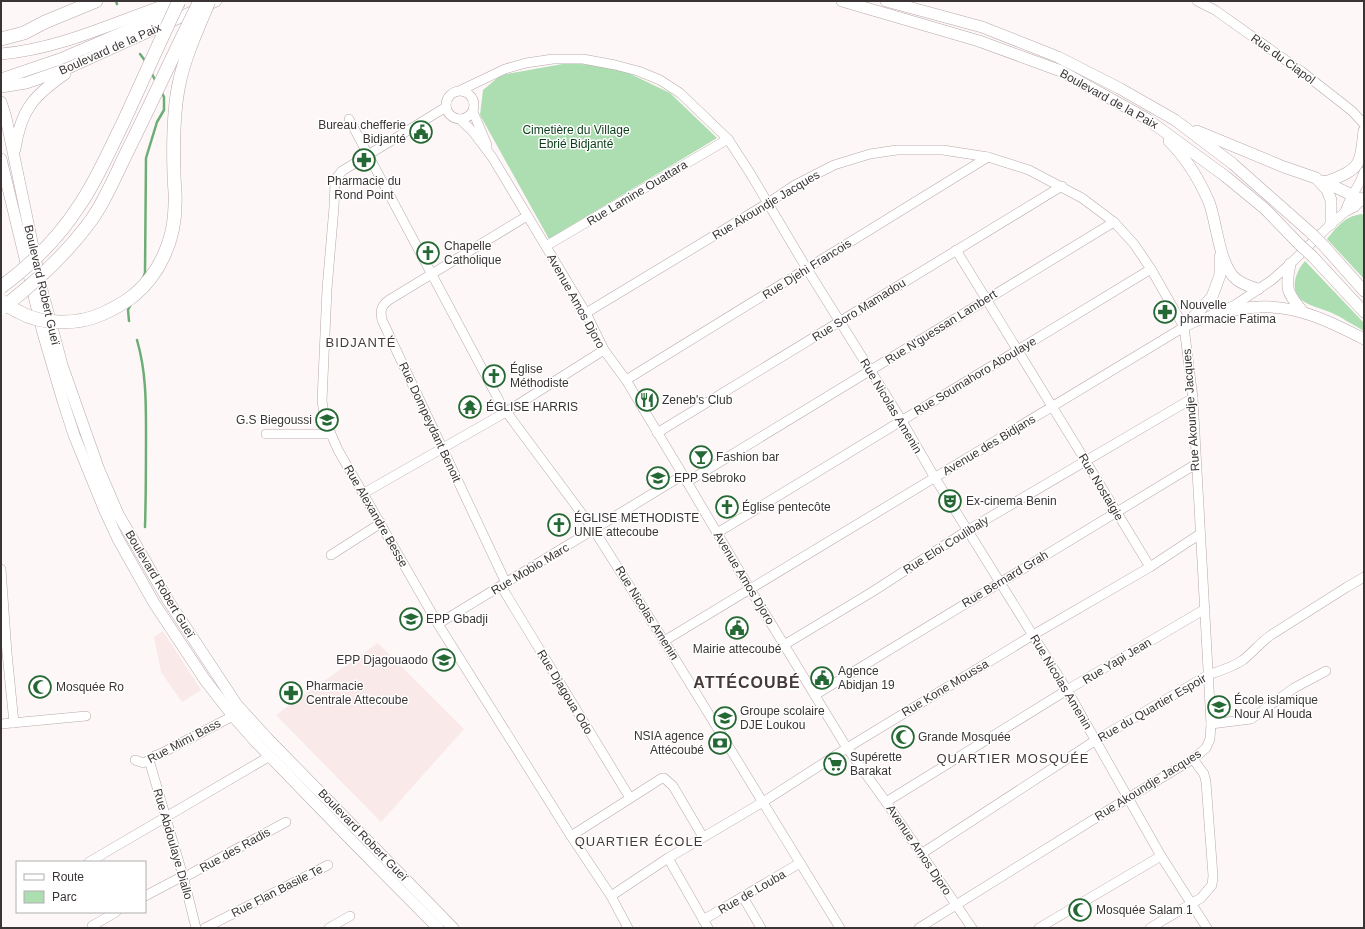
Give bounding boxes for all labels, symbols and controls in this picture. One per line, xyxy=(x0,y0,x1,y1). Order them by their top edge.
street label: Boulevard de la Paix xyxy=(57,20,163,78)
street label: Rue du Ciapol xyxy=(1248,31,1318,87)
street label: Boulevard de la Paix xyxy=(1057,66,1161,132)
place label: Bureau chefferie Bidjanté xyxy=(318,118,406,146)
public building icon: Bureau chefferie Bidjanté xyxy=(408,119,434,145)
park label: Cimetière du Village Ebrié Bidjanté xyxy=(522,123,630,151)
pharmacy icon: Pharmacie du Rond Point xyxy=(351,147,377,173)
street label: Rue Lamine Ouattara xyxy=(584,157,690,229)
street label: Rue Akoundje Jacques xyxy=(710,167,822,243)
place label: Pharmacie du Rond Point xyxy=(327,174,401,202)
street label: Boulevard Robert Gueï xyxy=(21,224,63,347)
street label: Rue Djehi Francois xyxy=(760,236,854,302)
place label: Chapelle Catholique xyxy=(444,239,502,267)
church icon: Chapelle Catholique xyxy=(415,240,441,266)
street label: Avenue Amos Djoro xyxy=(544,251,608,351)
street label: Rue Soro Mamadou xyxy=(810,276,908,344)
street label: Rue N'guessan Lambert xyxy=(883,287,1000,367)
place label: Nouvelle pharmacie Fatima xyxy=(1180,298,1276,326)
pharmacy icon: Nouvelle pharmacie Fatima xyxy=(1152,299,1178,325)
street label: Rue Soumahoro Aboulaye xyxy=(911,334,1039,418)
district label: BIDJANTÉ xyxy=(326,335,396,350)
street label: Rue Akoundje Jacques xyxy=(1180,348,1202,472)
street label: Rue Nicolas Amenin xyxy=(857,356,925,456)
street label: Rue Dompeydant Benoit xyxy=(396,360,464,485)
place label: Église Méthodiste xyxy=(510,361,569,390)
church icon: Église Méthodiste xyxy=(481,363,507,389)
restaurant icon: Zeneb's Club xyxy=(634,387,660,413)
place label: Zeneb's Club xyxy=(662,393,733,407)
temple icon: ÉGLISE HARRIS xyxy=(457,394,483,420)
place label: ÉGLISE HARRIS xyxy=(486,399,578,414)
school or university icon: G.S Biegoussi xyxy=(314,407,340,433)
street label: Avenue des Bidjans xyxy=(940,412,1038,478)
place label: G.S Biegoussi xyxy=(236,413,312,427)
bar icon: Fashion bar xyxy=(688,444,714,470)
place label: Fashion bar xyxy=(716,450,779,464)
street label: Rue Nostalgie xyxy=(1076,451,1127,523)
street label: Rue Alexandre Besse xyxy=(341,463,411,570)
school or university icon: EPP Sebroko xyxy=(645,465,671,491)
place label: EPP Sebroko xyxy=(674,471,746,485)
theatre icon: Ex-cinema Benin xyxy=(937,488,963,514)
church icon: Église pentecôte xyxy=(714,494,740,520)
place label: Ex-cinema Benin xyxy=(966,494,1057,508)
place label: Église pentecôte xyxy=(742,499,831,514)
place label: ÉGLISE METHODISTE UNIE attecoube xyxy=(574,510,699,539)
church icon: ÉGLISE METHODISTE UNIE attecoube xyxy=(546,512,572,538)
street label: Rue Eloi Coulibaly xyxy=(901,513,991,577)
street label: Boulevard Robert Gueï xyxy=(122,528,198,641)
street label: Avenue Amos Djoro xyxy=(711,529,777,627)
street label: Rue Mobio Marc xyxy=(489,540,571,598)
street label: Rue Bernard Grah xyxy=(959,548,1051,610)
street label: Rue Nicolas Amenin xyxy=(612,563,682,663)
school or university icon: EPP Gbadji xyxy=(398,606,424,632)
place label: EPP Gbadji xyxy=(426,612,488,626)
public building icon: Mairie attecoubé xyxy=(724,615,750,641)
street label: Rue Nicolas Amenin xyxy=(1027,632,1095,732)
street label: Rue Yapi Jean xyxy=(1080,635,1154,687)
place label: Mairie attecoubé xyxy=(693,642,782,656)
school or university icon: EPP Djagouaodo xyxy=(431,647,457,673)
street label: Rue Djagoua Odo xyxy=(534,647,596,737)
place label: EPP Djagouaodo xyxy=(336,653,428,667)
street label: Rue Kone Moussa xyxy=(899,656,991,719)
place label: Agence Abidjan 19 xyxy=(838,664,895,692)
public building icon: Agence Abidjan 19 xyxy=(809,665,835,691)
street label: Rue du Quartier Espoir xyxy=(1095,671,1209,745)
district label: ATTÉCOUBÉ xyxy=(693,673,801,691)
mosque icon: Mosquée Ro xyxy=(27,674,53,700)
place label: Pharmacie Centrale Attecoube xyxy=(306,679,408,707)
place label: Mosquée Ro xyxy=(56,680,124,694)
pharmacy icon: Pharmacie Centrale Attecoube xyxy=(278,680,304,706)
place label: École islamique Nour Al Houda xyxy=(1234,692,1318,721)
school or university icon: École islamique Nour Al Houda xyxy=(1206,694,1232,720)
place label: Groupe scolaire DJE Loukou xyxy=(740,704,825,732)
school or university icon: Groupe scolaire DJE Loukou xyxy=(712,705,738,731)
street label: Rue Mimi Bass xyxy=(145,716,223,766)
mosque icon: Grande Mosquée xyxy=(890,724,916,750)
place label: NSIA agence Attécoubé xyxy=(634,729,704,757)
bank icon: NSIA agence Attécoubé xyxy=(707,730,733,756)
place label: Grande Mosquée xyxy=(918,730,1011,744)
street label: Rue Akoundje Jacques xyxy=(1092,747,1204,823)
place label: Supérette Barakat xyxy=(850,750,902,778)
supermarket icon: Supérette Barakat xyxy=(822,751,848,777)
district label: QUARTIER MOSQUÉE xyxy=(936,751,1090,766)
street label: Boulevard Robert Gueï xyxy=(315,786,411,884)
street label: Rue Abdoulaye Diallo xyxy=(150,787,196,901)
street label: Avenue Amos Djoro xyxy=(884,802,955,898)
street label: Rue des Radis xyxy=(197,825,273,875)
district label: QUARTIER ÉCOLE xyxy=(575,834,703,849)
legend xyxy=(16,861,146,913)
street label: Rue Flan Basile Te xyxy=(229,862,325,920)
street label: Rue de Louba xyxy=(716,867,788,917)
text: Route xyxy=(52,870,84,884)
text: Parc xyxy=(52,890,77,904)
mosque icon: Mosquée Salam 1 xyxy=(1067,897,1093,923)
place label: Mosquée Salam 1 xyxy=(1096,903,1193,917)

